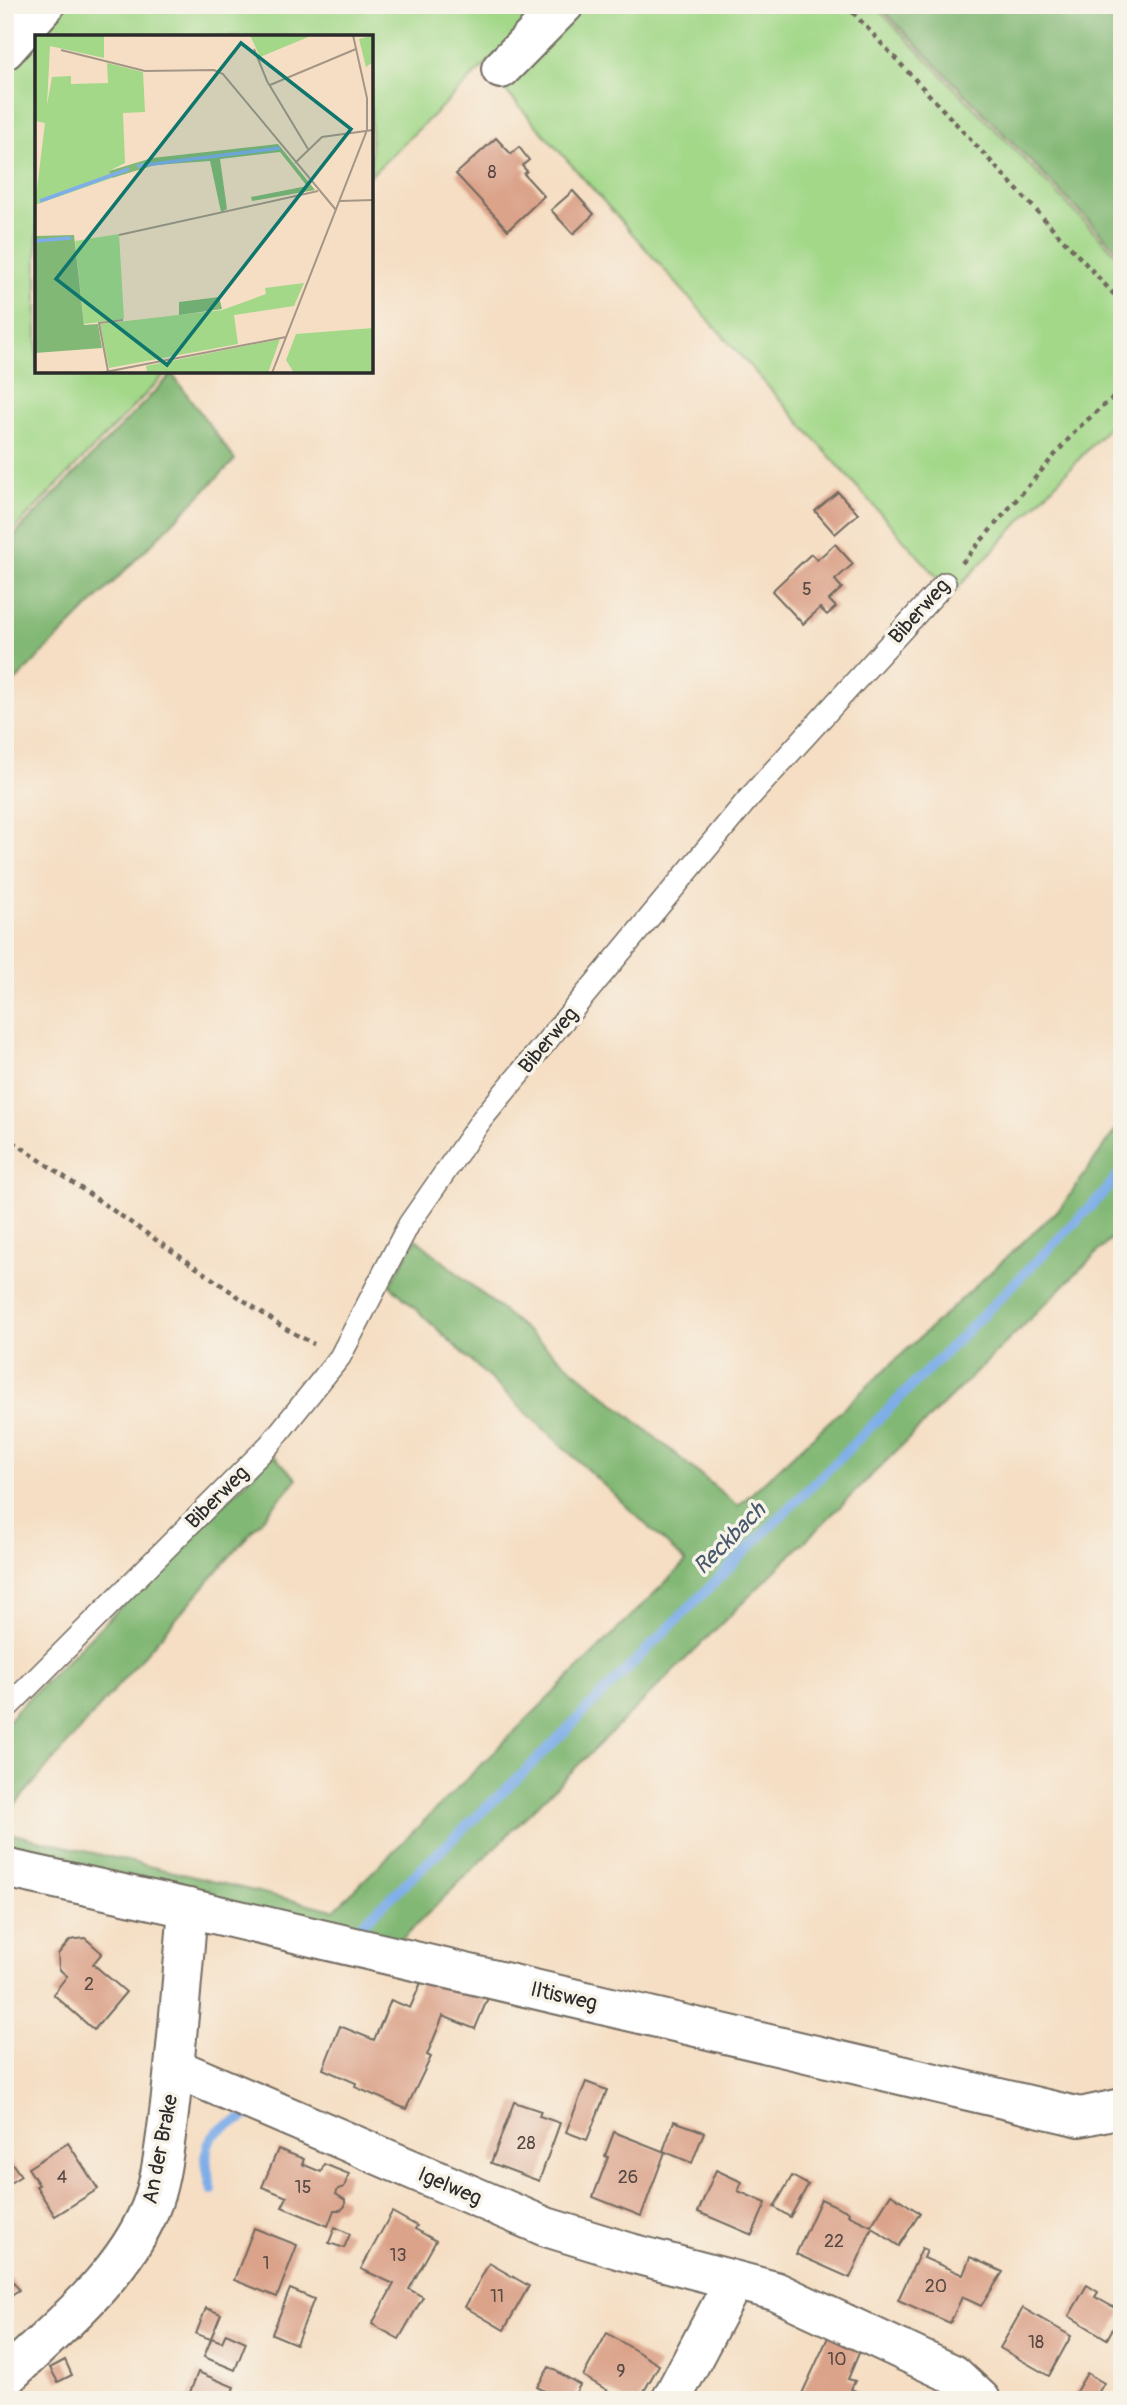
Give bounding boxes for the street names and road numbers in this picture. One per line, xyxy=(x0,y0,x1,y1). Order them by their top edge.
street label: Biberweg xyxy=(883,573,956,650)
street label: Biberweg xyxy=(513,1001,584,1079)
street label: Biberweg xyxy=(180,1460,255,1535)
street label: Iltisweg xyxy=(528,1976,600,2017)
street label: An der Brake xyxy=(137,2091,184,2206)
street label: Igelweg xyxy=(414,2161,486,2212)

